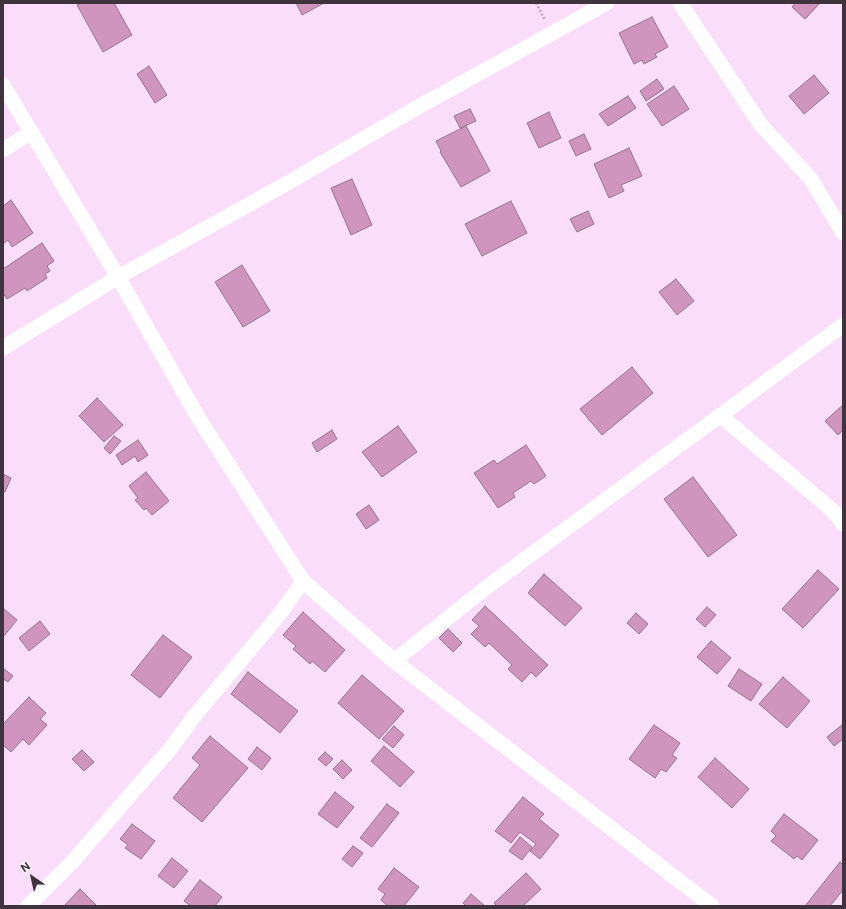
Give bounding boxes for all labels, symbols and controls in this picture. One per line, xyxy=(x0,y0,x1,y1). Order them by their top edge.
north arrow xyxy=(12,857,52,897)
text: N xyxy=(18,860,32,874)

